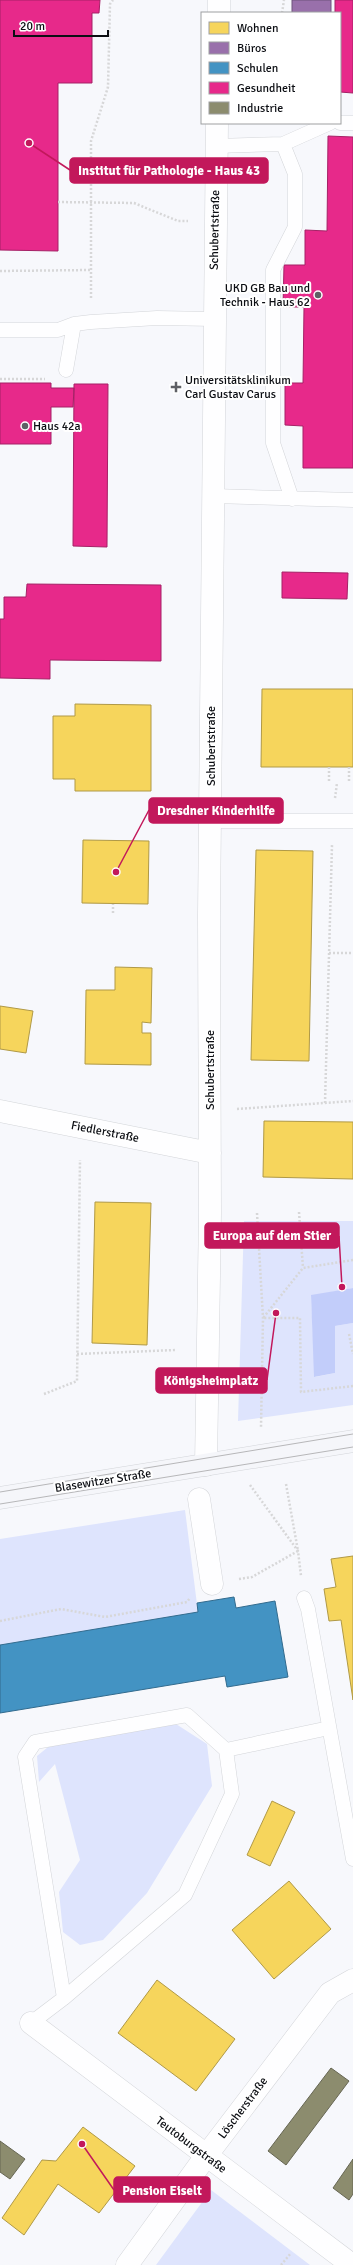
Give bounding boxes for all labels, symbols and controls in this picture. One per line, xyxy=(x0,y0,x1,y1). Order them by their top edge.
scale bar xyxy=(14,12,108,38)
legend xyxy=(201,12,341,124)
text: 20 m xyxy=(20,19,45,34)
text: Wohnen xyxy=(237,21,279,36)
text: Büros xyxy=(237,41,267,56)
text: Schulen xyxy=(237,61,278,76)
text: Gesundheit xyxy=(237,81,295,96)
text: Industrie xyxy=(237,101,283,116)
callout: Institut für Pathologie - Haus 43 xyxy=(70,158,268,183)
text: Institut für Pathologie - Haus 43 xyxy=(78,163,260,179)
street label: Schubertstraße xyxy=(207,190,223,270)
place label: UKD GB Bau und Technik - Haus 62 xyxy=(220,281,310,310)
marker: UKD GB Bau und Technik - Haus 62 xyxy=(313,290,323,300)
place label: Universitätsklinikum Carl Gustav Carus xyxy=(185,373,291,402)
marker: Universitätsklinikum Carl Gustav Carus xyxy=(170,381,182,393)
place label: Haus 42a xyxy=(33,419,81,434)
marker: Haus 42a xyxy=(20,421,30,431)
street label: Schubertstraße xyxy=(204,706,219,786)
callout: Dresdner Kinderhilfe xyxy=(149,798,283,823)
text: Dresdner Kinderhilfe xyxy=(157,803,276,819)
street label: Schubertstraße xyxy=(203,1030,218,1110)
street label: Fiedlerstraße xyxy=(70,1118,140,1146)
callout: Europa auf dem Stier xyxy=(205,1223,339,1248)
text: Europa auf dem Stier xyxy=(213,1228,332,1244)
callout: Königsheimplatz xyxy=(156,1368,267,1393)
text: Königsheimplatz xyxy=(164,1373,259,1389)
street label: Blasewitzer Straße xyxy=(54,1466,152,1496)
street label: Löscherstraße xyxy=(215,2074,271,2142)
street label: Teutoburgstraße xyxy=(153,2114,229,2176)
callout: Pension Eiselt xyxy=(114,2177,210,2202)
text: Pension Eiselt xyxy=(122,2183,202,2199)

